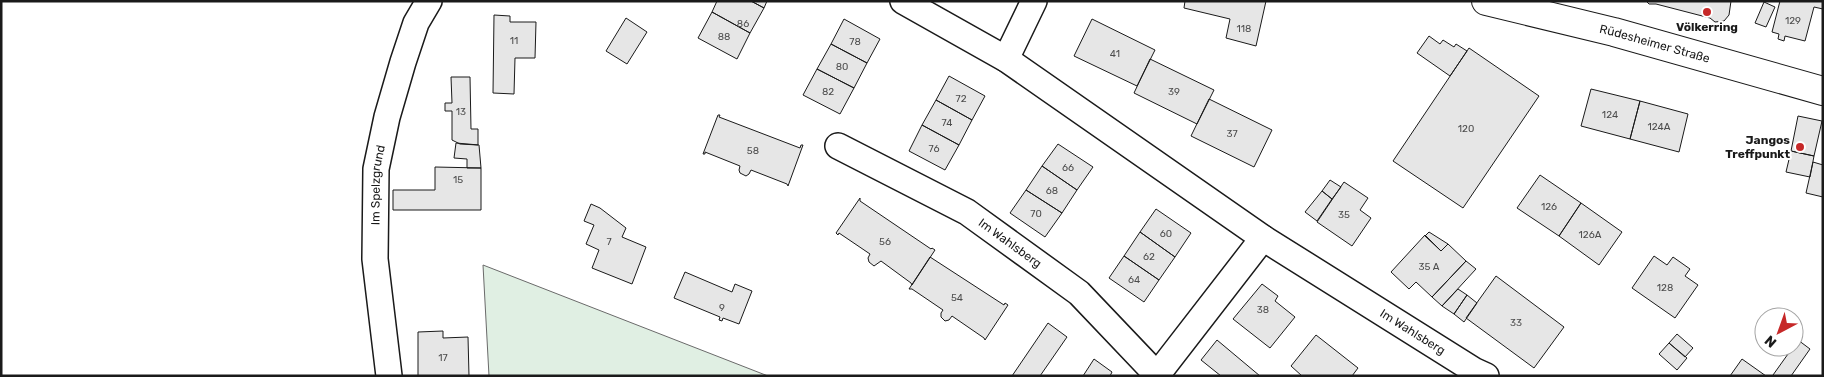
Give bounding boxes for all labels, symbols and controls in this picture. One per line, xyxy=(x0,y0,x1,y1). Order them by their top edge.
marker: Völkerring xyxy=(1701,6,1713,18)
house number: 129 xyxy=(1785,15,1801,27)
house number: 86 xyxy=(737,18,749,30)
place label: Völkerring xyxy=(1676,20,1738,34)
street label: Rüdesheimer Straße xyxy=(1598,22,1712,66)
house number: 118 xyxy=(1237,23,1251,35)
house number: 88 xyxy=(718,31,730,43)
house number: 11 xyxy=(510,35,518,47)
house number: 78 xyxy=(849,36,861,48)
house number: 41 xyxy=(1110,48,1120,60)
house number: 80 xyxy=(836,61,848,73)
house number: 82 xyxy=(822,86,834,98)
house number: 39 xyxy=(1168,86,1180,98)
house number: 72 xyxy=(956,93,967,105)
house number: 13 xyxy=(456,106,466,118)
house number: 124 xyxy=(1602,109,1618,121)
house number: 74 xyxy=(942,117,953,129)
house number: 124A xyxy=(1648,121,1671,133)
house number: 120 xyxy=(1458,123,1474,135)
house number: 37 xyxy=(1226,128,1238,140)
place label: Jangos Treffpunkt xyxy=(1725,133,1790,161)
marker: Jangos Treffpunkt xyxy=(1794,141,1806,153)
house number: 76 xyxy=(929,143,939,155)
street label: Im Spelzgrund xyxy=(368,144,388,225)
house number: 58 xyxy=(747,145,759,157)
house number: 66 xyxy=(1062,162,1074,174)
house number: 15 xyxy=(453,174,463,186)
house number: 68 xyxy=(1046,185,1058,197)
house number: 126 xyxy=(1541,201,1557,213)
house number: 70 xyxy=(1030,208,1042,220)
house number: 35 xyxy=(1338,209,1350,221)
street label: Im Wahlsberg xyxy=(976,216,1044,271)
house number: 60 xyxy=(1160,228,1172,240)
house number: 126A xyxy=(1579,229,1602,241)
house number: 7 xyxy=(606,236,612,248)
house number: 56 xyxy=(879,236,891,248)
house number: 62 xyxy=(1143,251,1155,263)
house number: 35 A xyxy=(1419,261,1440,273)
house number: 64 xyxy=(1128,274,1140,286)
house number: 128 xyxy=(1657,282,1673,294)
house number: 54 xyxy=(951,292,963,304)
house number: 9 xyxy=(719,302,725,314)
house number: 38 xyxy=(1257,304,1269,316)
street label: Im Wahlsberg xyxy=(1377,306,1448,358)
north arrow xyxy=(1754,307,1804,357)
house number: 33 xyxy=(1510,317,1522,329)
text: N xyxy=(1761,332,1780,351)
house number: 17 xyxy=(438,352,448,364)

